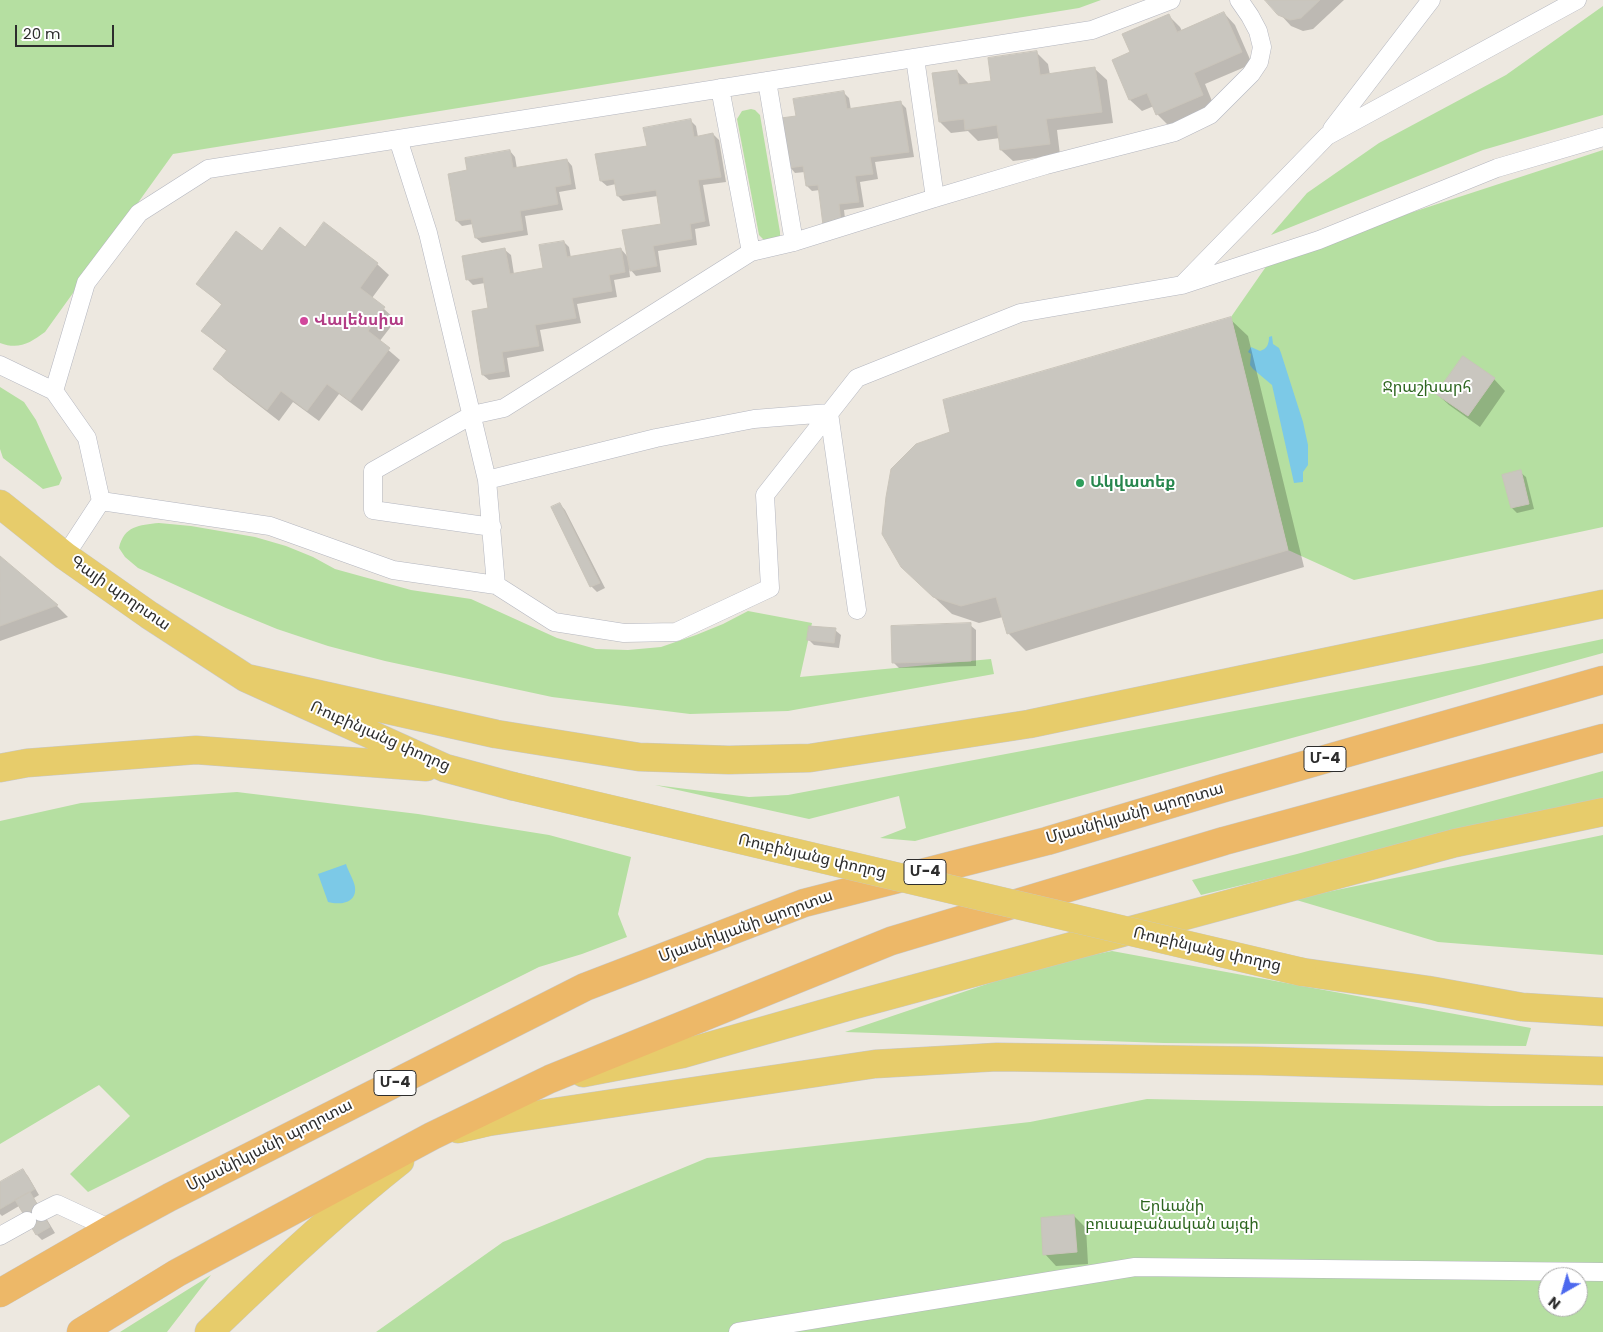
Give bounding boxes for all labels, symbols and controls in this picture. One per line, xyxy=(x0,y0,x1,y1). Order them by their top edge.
scale bar xyxy=(18,15,116,47)
text: 20 m xyxy=(23,23,61,44)
place label: Վալենսիա xyxy=(314,311,404,331)
marker: Վալենսիա xyxy=(298,315,310,327)
park label: Ջրաշխարհ xyxy=(1382,378,1472,398)
place label: Ակվատեք xyxy=(1090,473,1175,493)
marker: Ակվատեք xyxy=(1074,477,1086,489)
street label: Գայի պողոտա xyxy=(66,552,174,636)
street label: Ռուբինյանց փողոց xyxy=(307,697,453,777)
road number: Մ-4 xyxy=(1304,746,1346,772)
street label: Մյասնիկյանի պողոտա xyxy=(1044,779,1226,849)
street label: Ռուբինյանց փողոց xyxy=(736,831,888,883)
road number: Մ-4 xyxy=(904,860,946,884)
street label: Մյասնիկյանի պողոտա xyxy=(656,887,836,967)
street label: Ռուբինյանց փողոց xyxy=(1131,924,1283,976)
road number: Մ-4 xyxy=(374,1070,416,1096)
street label: Մյասնիկյանի պողոտա xyxy=(184,1096,356,1196)
park label: Երևանի բուսաբանական այգի xyxy=(1085,1197,1259,1235)
north arrow xyxy=(1538,1267,1588,1317)
text: N xyxy=(1544,1292,1565,1314)

